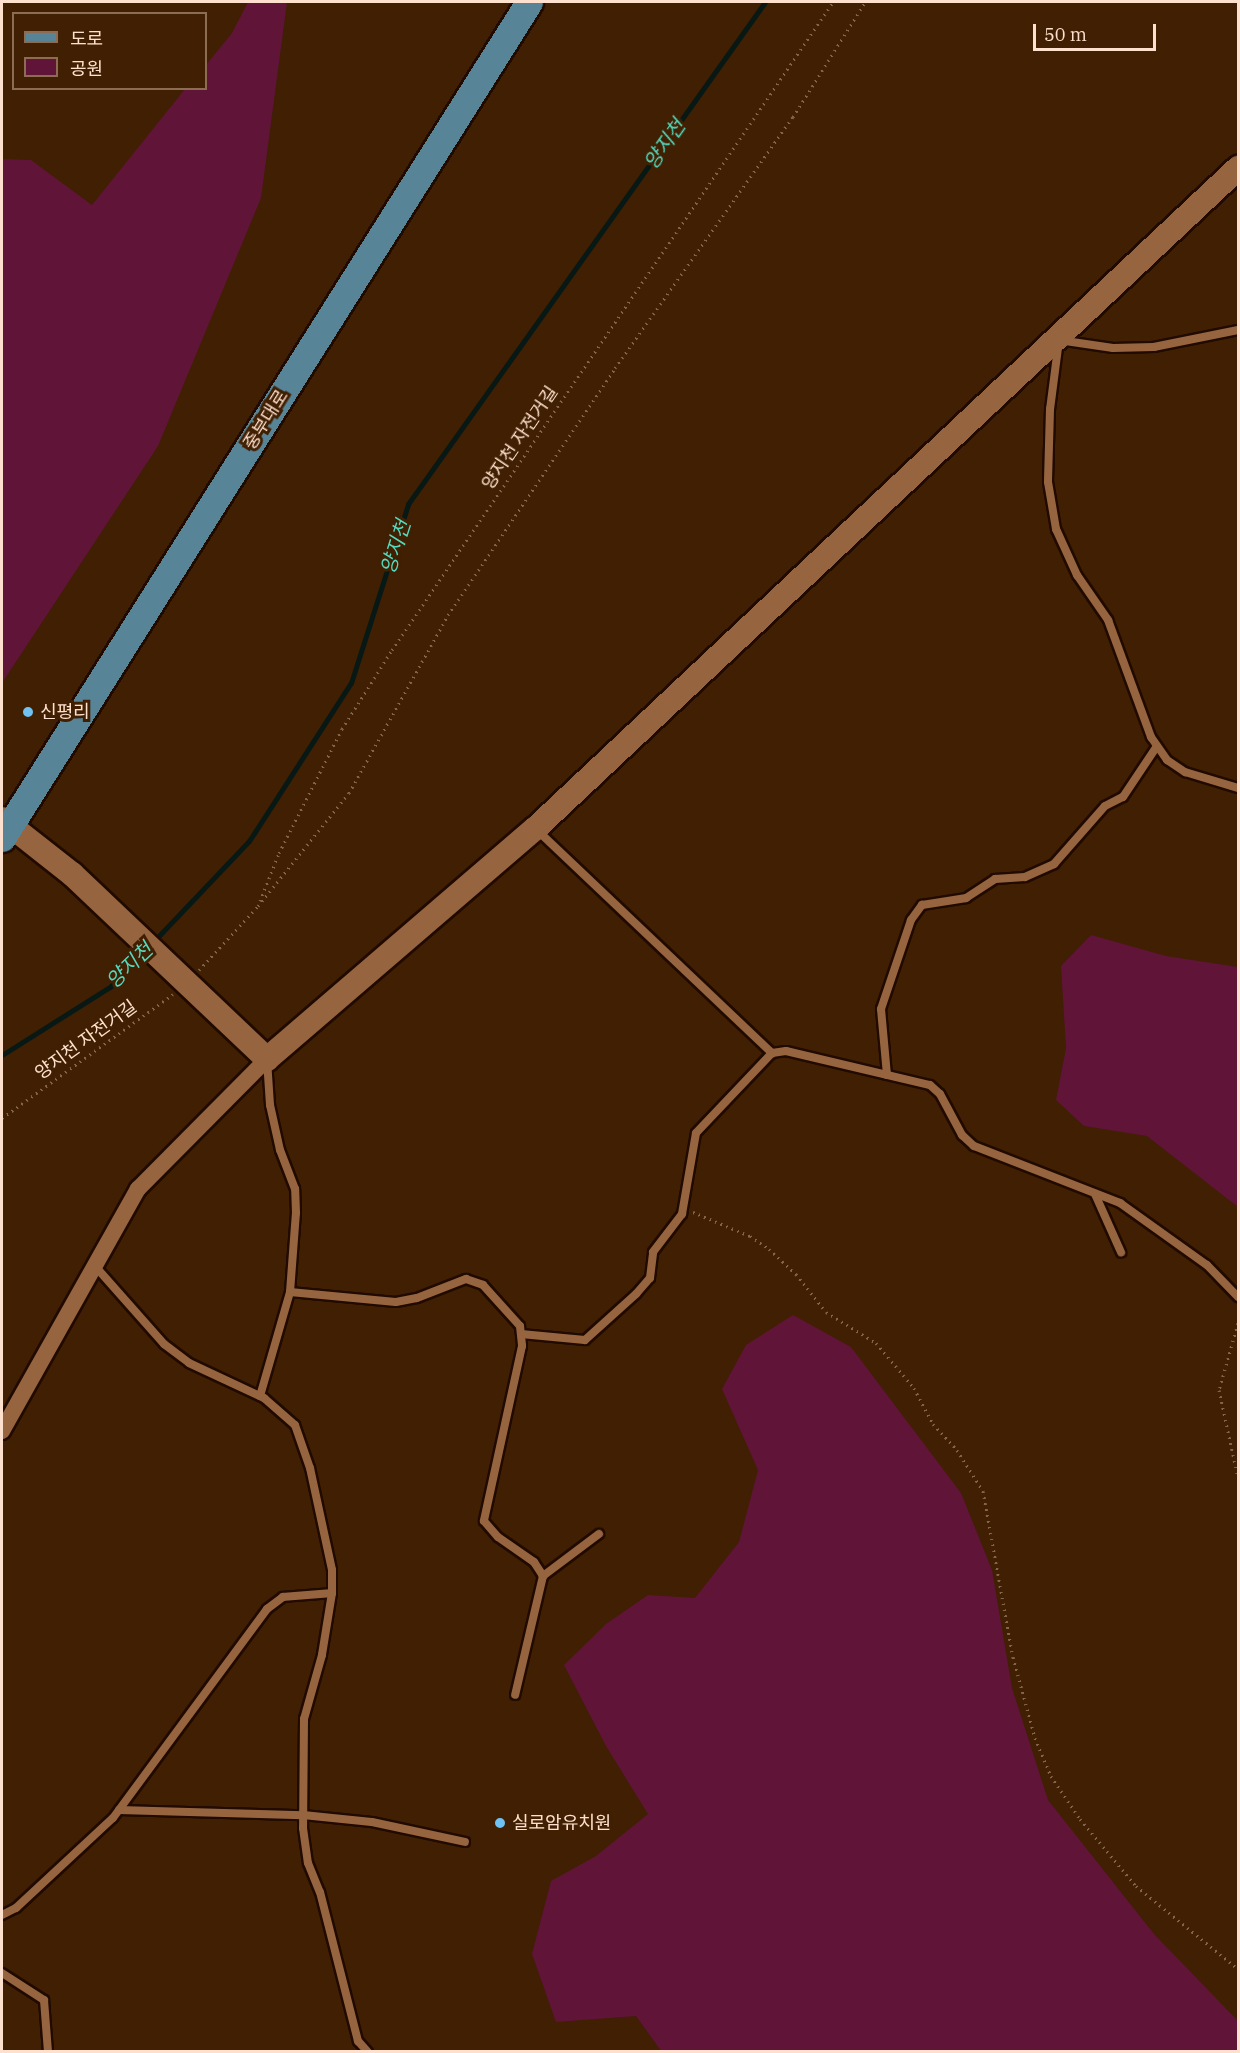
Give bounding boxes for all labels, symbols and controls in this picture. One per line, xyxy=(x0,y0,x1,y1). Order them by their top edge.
legend xyxy=(12,12,207,90)
scale bar xyxy=(1036,12,1159,50)
text: 50 m xyxy=(1044,23,1087,46)
text: 도로 xyxy=(70,27,103,50)
text: 공원 xyxy=(70,57,103,80)
water label: 양지천 xyxy=(638,115,690,173)
street label: 양지천 자전거길 xyxy=(477,382,563,494)
street label: 중부대로 xyxy=(239,386,293,454)
water label: 양지천 xyxy=(375,517,415,577)
place label: 신평리 xyxy=(40,701,90,723)
marker: 신평리 xyxy=(21,705,35,719)
water label: 양지천 xyxy=(101,937,157,993)
street label: 양지천 자전거길 xyxy=(31,996,141,1084)
place label: 실로암유치원 xyxy=(512,1812,611,1834)
marker: 실로암유치원 xyxy=(493,1816,507,1830)

